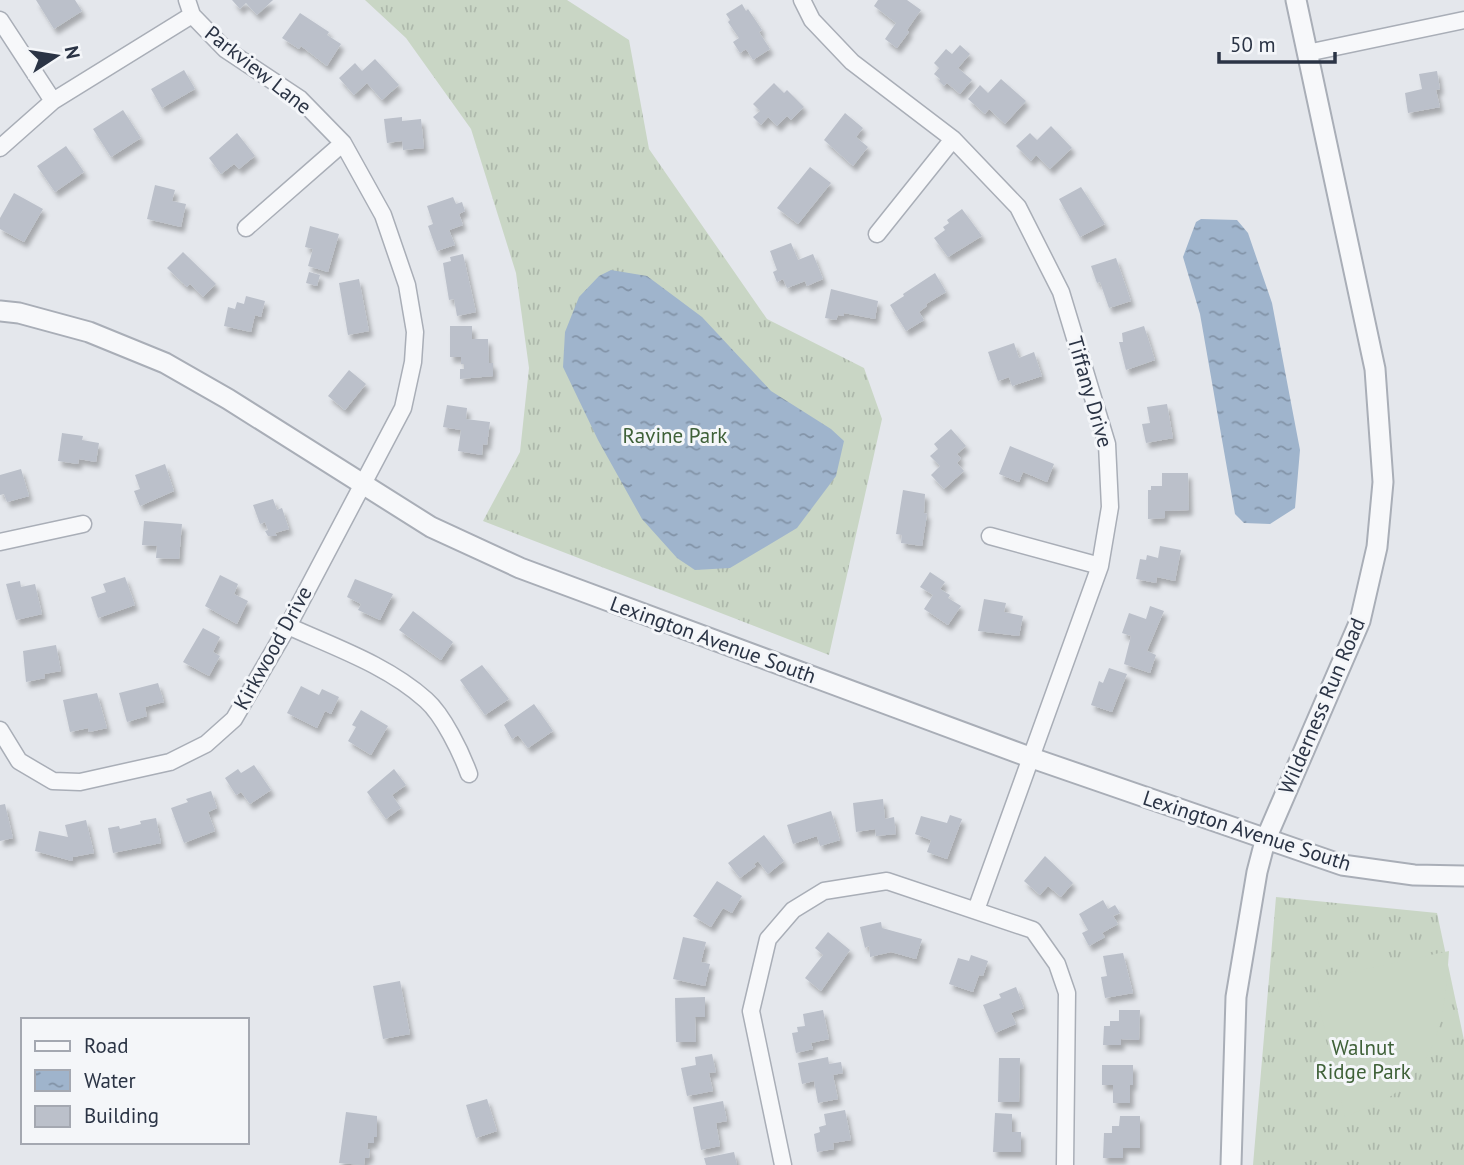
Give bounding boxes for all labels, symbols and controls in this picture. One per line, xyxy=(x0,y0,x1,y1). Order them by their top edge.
street label: Parkview Lane xyxy=(199,19,317,120)
north arrow xyxy=(21,21,91,91)
scale bar xyxy=(1219,21,1334,65)
text: 50 m xyxy=(1230,31,1276,58)
text: N xyxy=(60,44,86,61)
street label: Tiffany Drive xyxy=(1062,333,1119,451)
park label: Ravine Park xyxy=(623,422,727,449)
street label: Kirkwood Drive xyxy=(227,581,318,714)
street label: Lexington Avenue South xyxy=(607,590,820,689)
street label: Wilderness Run Road xyxy=(1272,614,1371,798)
street label: Lexington Avenue South xyxy=(1140,784,1355,877)
legend xyxy=(21,1018,248,1144)
text: Road xyxy=(84,1032,128,1059)
park label: Walnut Ridge Park xyxy=(1315,1034,1411,1085)
text: Water xyxy=(84,1067,136,1094)
text: Building xyxy=(84,1102,159,1129)

